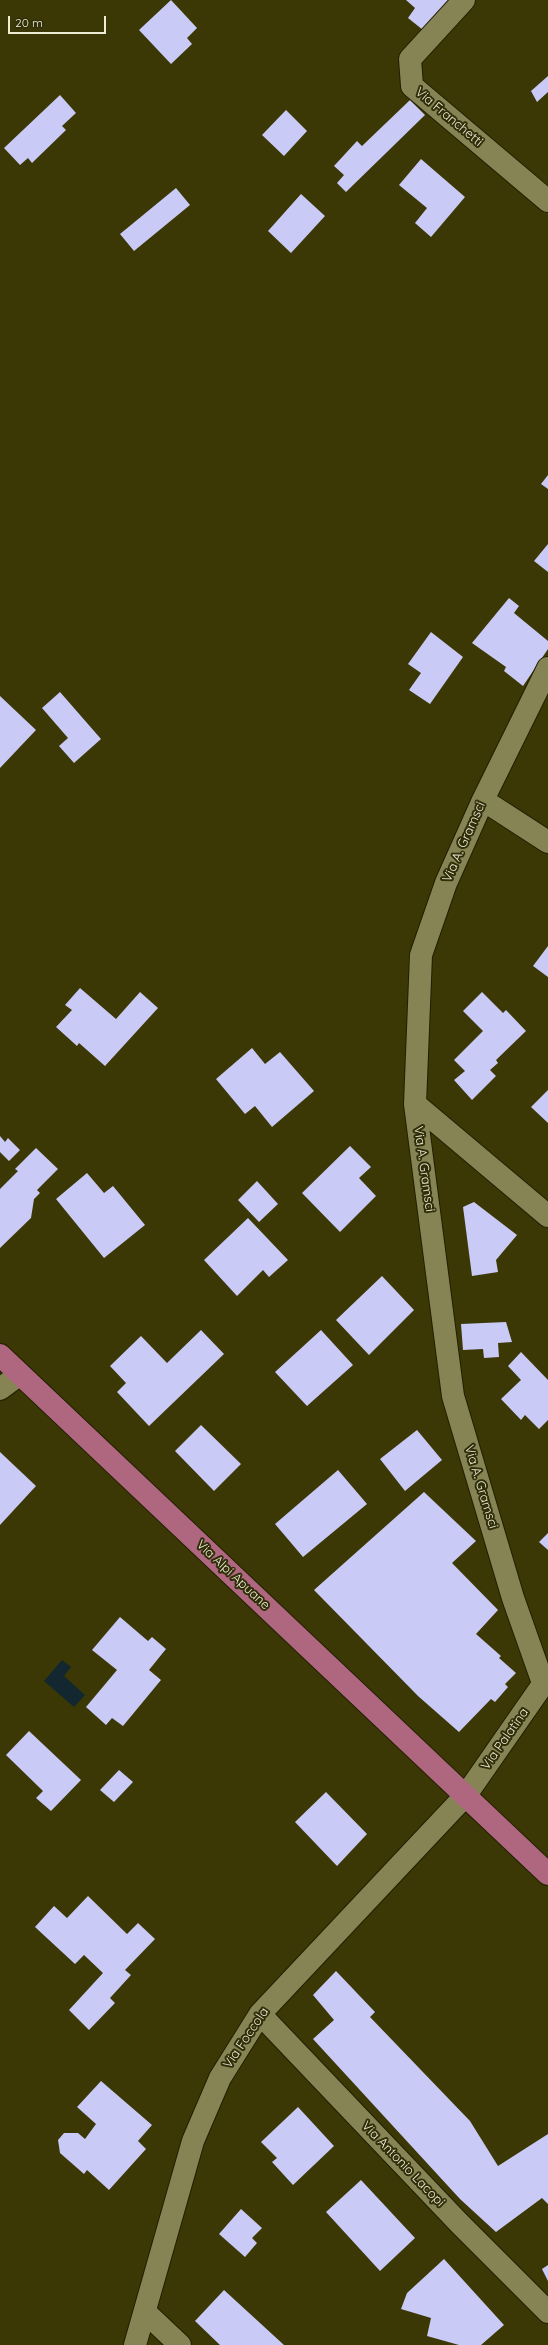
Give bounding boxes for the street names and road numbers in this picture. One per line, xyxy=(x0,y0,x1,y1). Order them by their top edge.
street label: Via Franchetti xyxy=(412,84,486,150)
street label: Via A. Gramsci xyxy=(439,799,489,885)
street label: Via A. Gramsci xyxy=(410,1125,438,1213)
street label: Via A. Gramsci xyxy=(461,1443,501,1531)
street label: Via Alpi Apuane xyxy=(193,1537,273,1613)
street label: Via Palatina xyxy=(478,1705,532,1773)
street label: Via Foccola xyxy=(220,2005,272,2071)
street label: Via Antonio Lacopi xyxy=(358,2118,448,2210)

